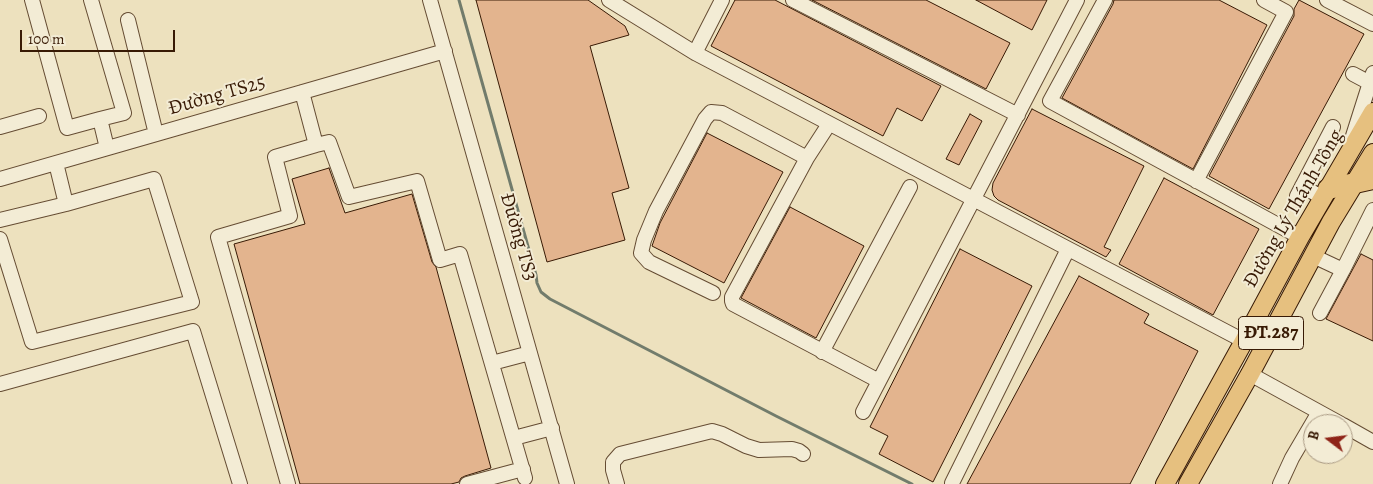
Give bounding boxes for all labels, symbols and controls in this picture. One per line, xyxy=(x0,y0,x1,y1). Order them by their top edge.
scale bar xyxy=(22,20,178,52)
text: 100 m xyxy=(28,29,65,49)
street label: Đường TS25 xyxy=(166,71,268,121)
street label: Đường Lý Thánh Tông xyxy=(1239,126,1349,292)
street label: Đường TS3 xyxy=(494,190,542,284)
road number: ĐT.287 xyxy=(1238,316,1304,349)
north arrow xyxy=(1303,414,1353,464)
text: B xyxy=(1304,429,1324,442)

